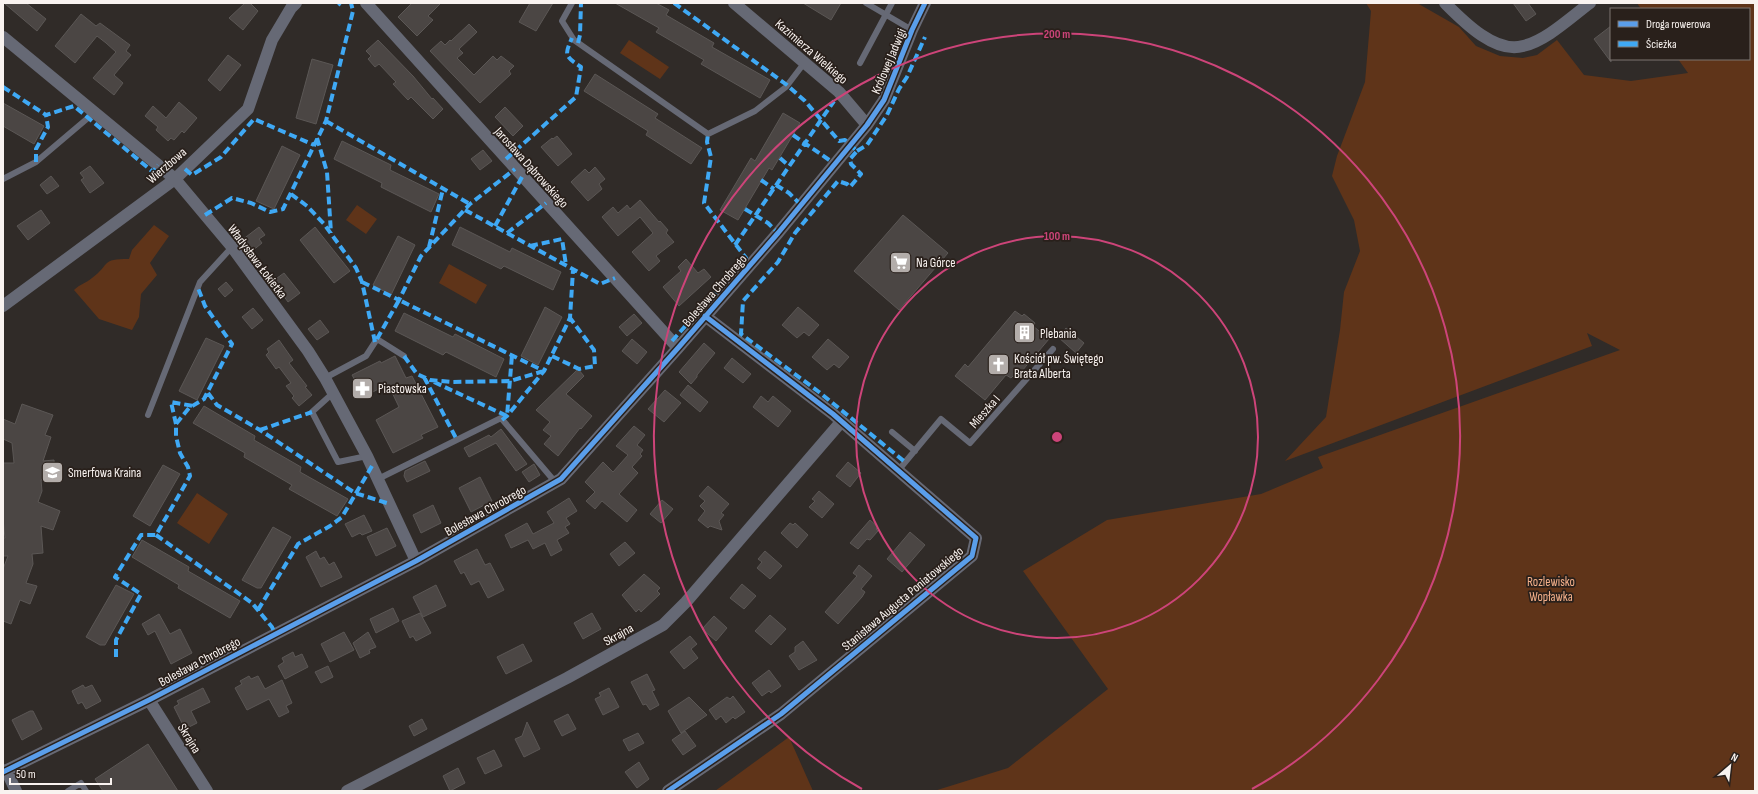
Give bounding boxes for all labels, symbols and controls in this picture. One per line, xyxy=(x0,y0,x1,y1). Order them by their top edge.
legend xyxy=(1610,8,1750,60)
street label: Kazimierza Wielkiego xyxy=(772,16,851,88)
text: Droga rowerowa xyxy=(1646,17,1711,32)
street label: Królowej Jadwigi xyxy=(868,26,910,97)
text: 200 m xyxy=(1044,27,1070,42)
text: Ścieżka xyxy=(1646,37,1677,52)
street label: Jarosława Dąbrowskiego xyxy=(490,123,572,211)
street label: Wierzbowa xyxy=(144,144,190,187)
street label: Władysława Łokietka xyxy=(224,221,290,302)
text: 100 m xyxy=(1044,229,1070,244)
supermarket icon: Na Górce xyxy=(888,249,914,275)
street label: Bolesława Chrobrego xyxy=(679,251,750,330)
place label: Na Górce xyxy=(916,255,956,271)
building icon: Plebania xyxy=(1012,320,1038,346)
place label: Plebania xyxy=(1040,326,1077,342)
place label: Kościół pw. Świętego Brata Alberta xyxy=(1014,351,1104,382)
church icon: Kościół pw. Świętego Brata Alberta xyxy=(986,352,1012,378)
pharmacy icon: Piastowska xyxy=(349,375,375,401)
place label: Piastowska xyxy=(378,381,427,397)
street label: Mieszka I xyxy=(966,392,1004,432)
centre of rings xyxy=(1050,430,1064,444)
school or university icon: Smerfowa Kraina xyxy=(39,459,65,485)
place label: Smerfowa Kraina xyxy=(68,465,141,481)
street label: Bolesława Chrobrego xyxy=(442,482,529,540)
street label: Stanisława Augusta Poniatowskiego xyxy=(838,543,967,654)
park label: Rozlewisko Wopławka xyxy=(1527,574,1575,605)
street label: Skrajna xyxy=(601,620,636,650)
street label: Bolesława Chrobrego xyxy=(156,634,243,690)
street label: Skrajna xyxy=(174,721,204,756)
north arrow xyxy=(1710,746,1750,786)
text: N xyxy=(1729,750,1740,765)
scale bar xyxy=(10,760,111,786)
text: 50 m xyxy=(16,767,36,782)

